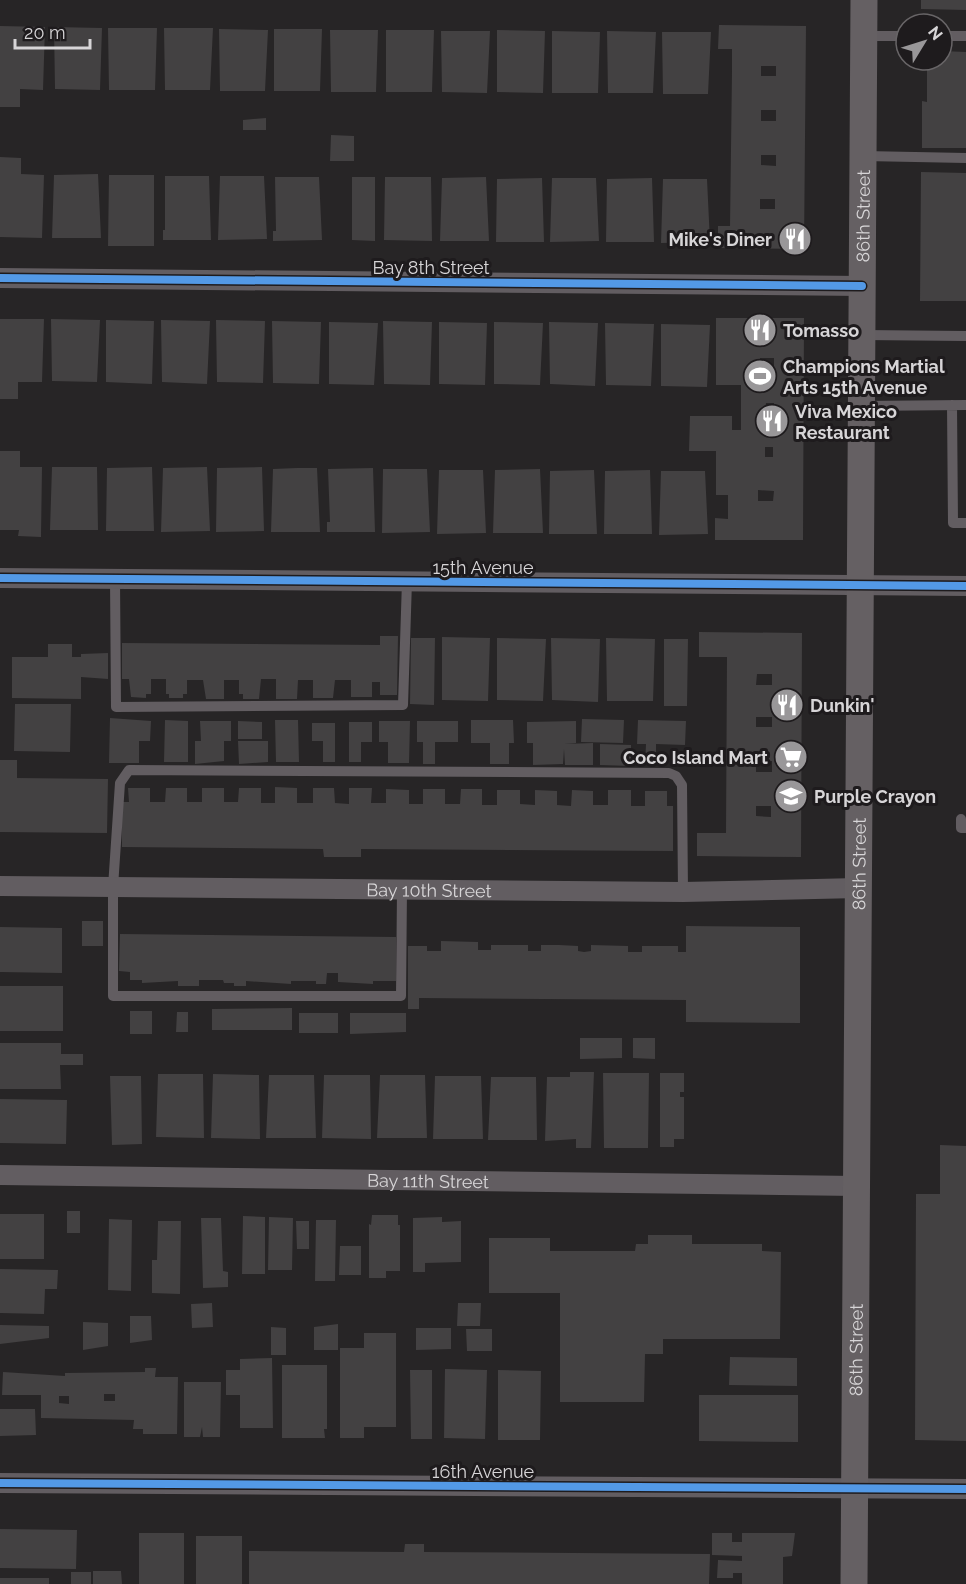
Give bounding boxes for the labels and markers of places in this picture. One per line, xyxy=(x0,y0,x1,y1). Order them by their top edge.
restaurant icon: Mike's Diner xyxy=(777,221,813,257)
place label: Mike's Diner xyxy=(668,229,772,250)
restaurant icon: Tomasso xyxy=(742,312,778,348)
place label: Tomasso xyxy=(783,320,859,341)
place label: Champions Martial Arts 15th Avenue xyxy=(783,356,945,398)
sports icon: Champions Martial Arts 15th Avenue xyxy=(742,358,778,394)
place label: Viva Mexico Restaurant xyxy=(795,401,897,443)
restaurant icon: Viva Mexico Restaurant xyxy=(754,403,790,439)
restaurant icon: Dunkin' xyxy=(769,687,805,723)
place label: Dunkin' xyxy=(810,695,874,716)
supermarket icon: Coco Island Mart xyxy=(773,739,809,775)
place label: Coco Island Mart xyxy=(623,747,768,768)
school or university icon: Purple Crayon xyxy=(773,778,809,814)
place label: Purple Crayon xyxy=(814,786,936,807)

